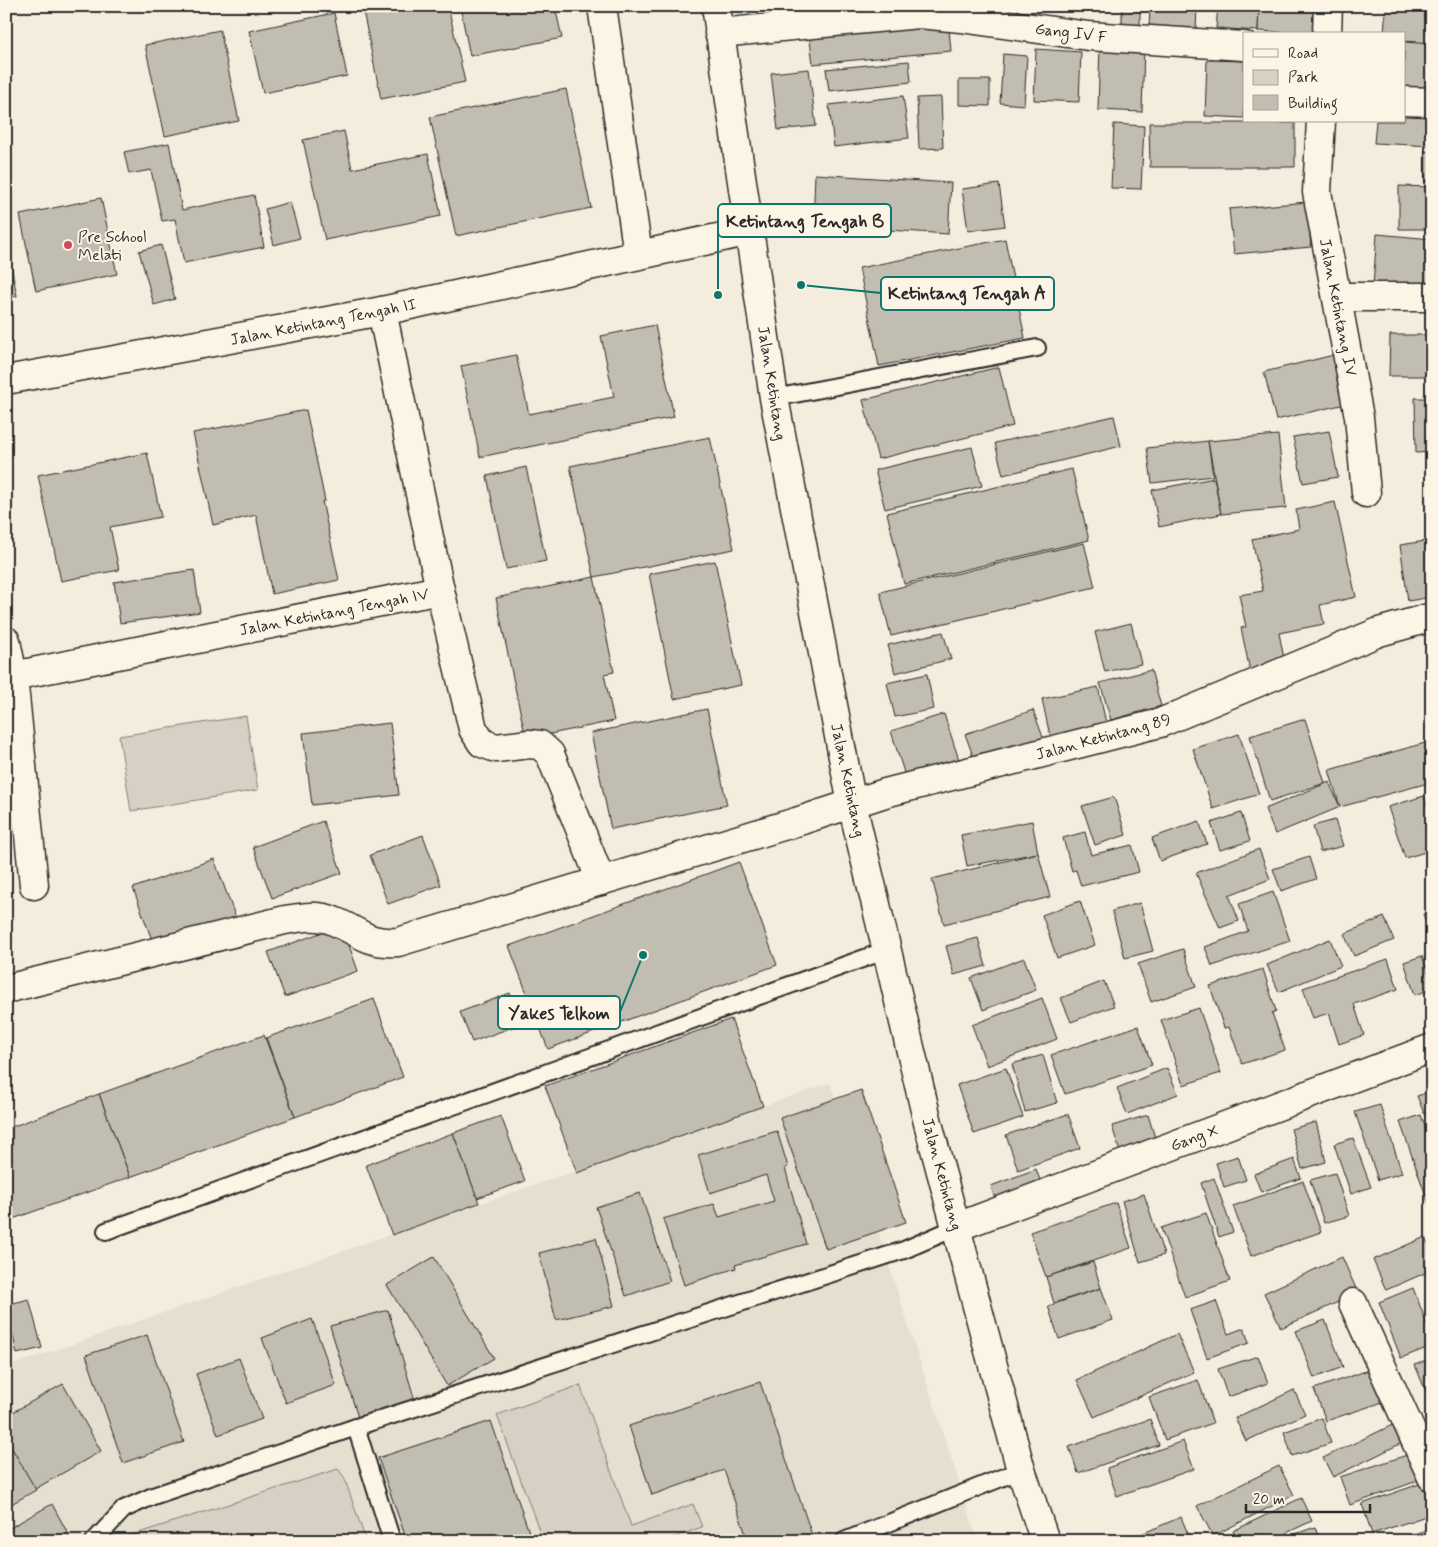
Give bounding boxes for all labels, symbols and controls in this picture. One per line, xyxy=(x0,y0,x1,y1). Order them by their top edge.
street label: Gang IV F xyxy=(1034,19,1108,49)
legend xyxy=(1243,32,1406,122)
text: Road xyxy=(1288,44,1318,64)
text: Park xyxy=(1288,68,1318,88)
text: Building xyxy=(1288,94,1338,115)
callout: Ketintang Tengah B xyxy=(718,204,891,237)
text: Ketintang Tengah B xyxy=(726,210,884,234)
place label: Pre School Melati xyxy=(78,227,147,266)
street label: Jalan Ketintang IV xyxy=(1314,237,1361,378)
marker: Pre School Melati xyxy=(62,239,74,251)
callout: Ketintang Tengah A xyxy=(881,277,1054,310)
text: Ketintang Tengah A xyxy=(888,282,1046,306)
street label: Jalan Ketintang Tengah II xyxy=(228,294,418,351)
street label: Jalan Ketintang xyxy=(752,324,791,442)
street label: Jalan Ketintang Tengah IV xyxy=(238,584,431,641)
street label: Jalan Ketintang 89 xyxy=(1034,709,1173,766)
street label: Jalan Ketintang xyxy=(825,721,870,839)
callout: Yakes Telkom xyxy=(498,996,620,1029)
text: Yakes Telkom xyxy=(508,1002,610,1026)
street label: Jalan Ketintang xyxy=(916,1116,967,1233)
street label: Gang X xyxy=(1168,1120,1222,1158)
scale bar xyxy=(1246,1482,1369,1514)
text: 20 m xyxy=(1253,1490,1285,1510)

